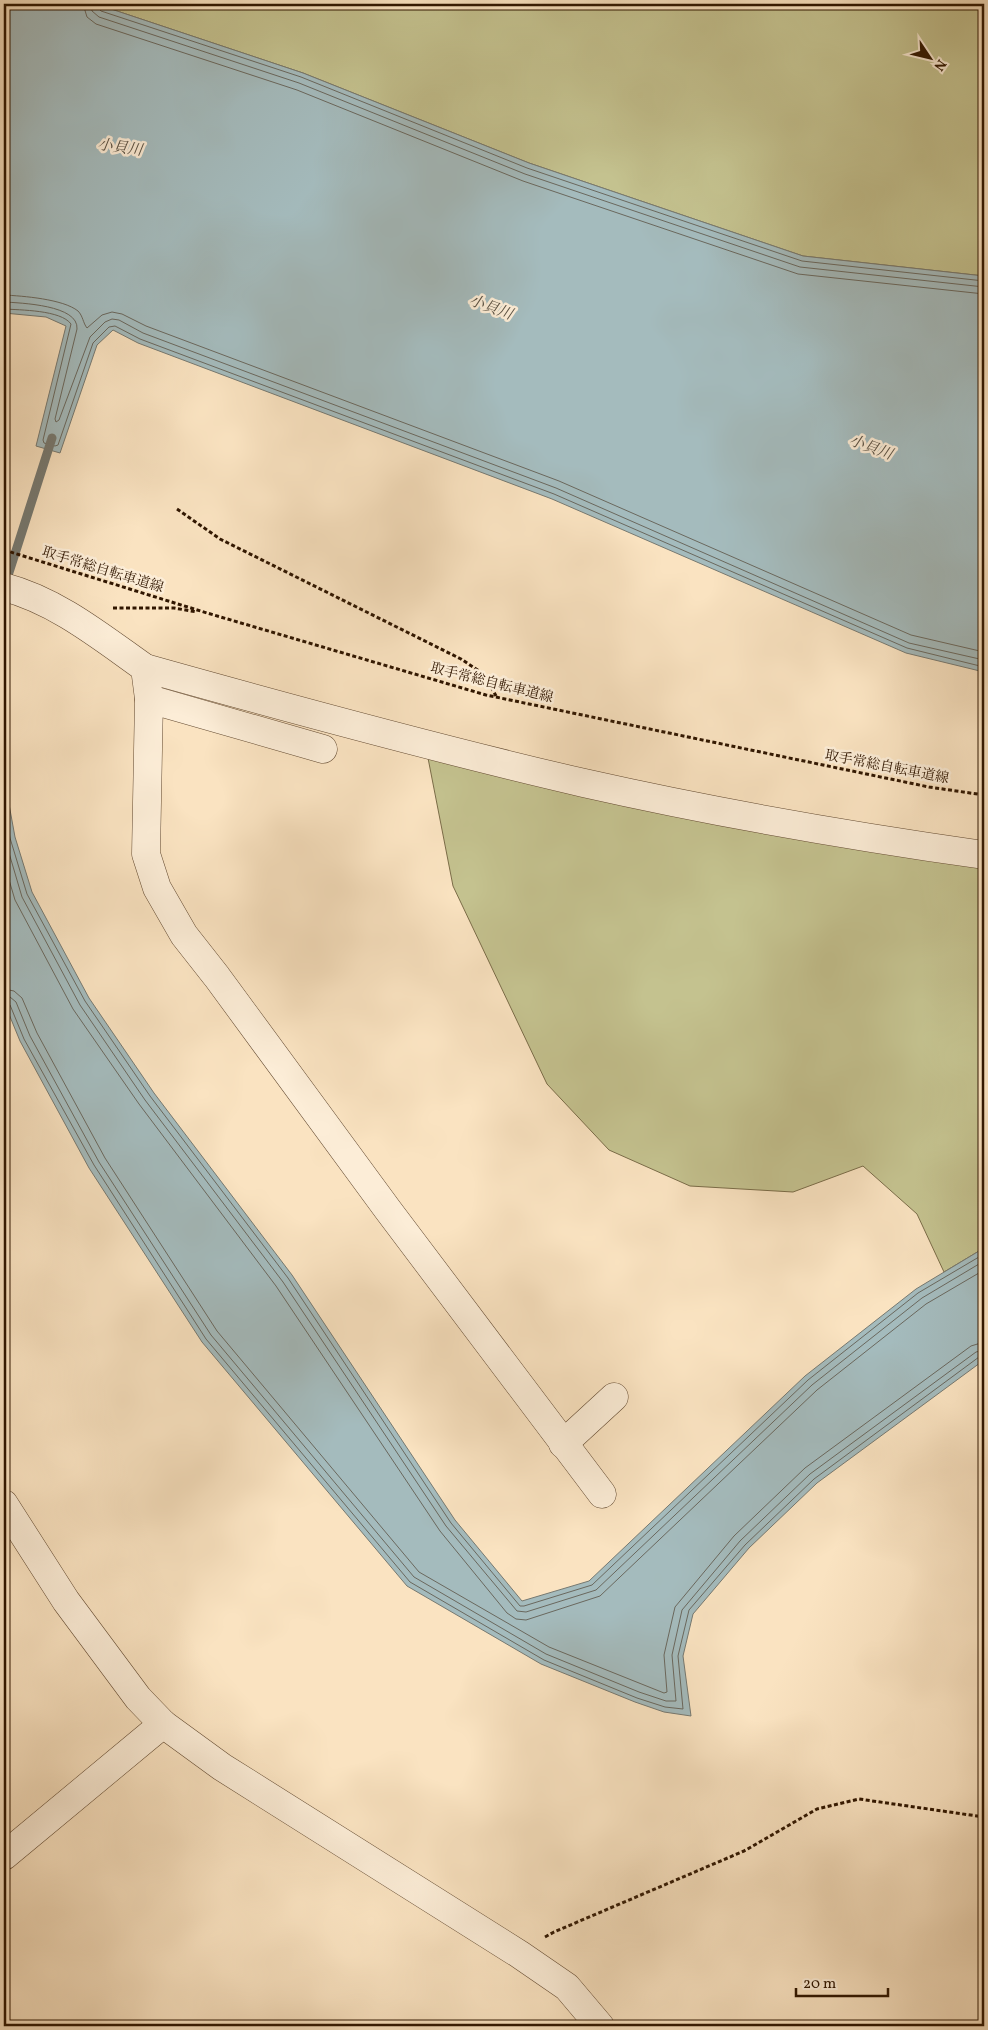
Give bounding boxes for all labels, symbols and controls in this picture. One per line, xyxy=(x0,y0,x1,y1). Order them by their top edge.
north arrow xyxy=(906,32,956,82)
text: N xyxy=(929,55,950,74)
water label: 小貝川 xyxy=(96,135,146,162)
water label: 小貝川 xyxy=(466,291,517,327)
water label: 小貝川 xyxy=(846,431,897,467)
street label: 取手常総自転車道線 xyxy=(40,543,166,598)
street label: 取手常総自転車道線 xyxy=(428,659,555,708)
street label: 取手常総自転車道線 xyxy=(823,746,950,789)
scale bar xyxy=(796,1965,888,1997)
text: 20 m xyxy=(803,1974,836,1995)

